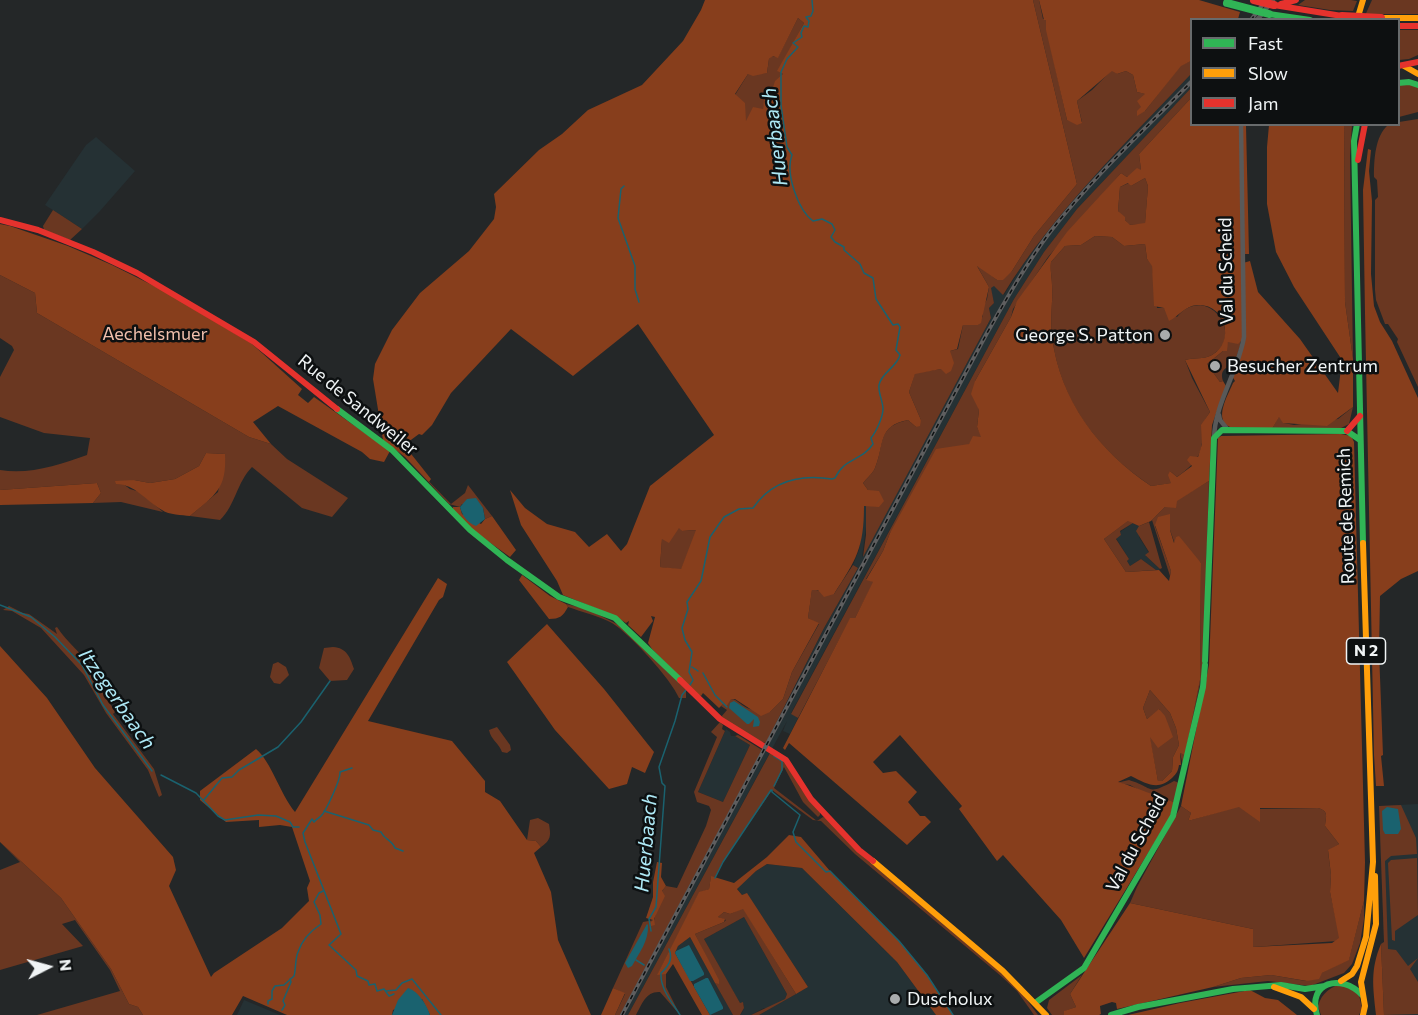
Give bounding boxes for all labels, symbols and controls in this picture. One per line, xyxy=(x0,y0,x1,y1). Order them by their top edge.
legend xyxy=(1190,18,1400,126)
text: Fast xyxy=(1248,32,1283,54)
text: Slow xyxy=(1248,62,1288,84)
water label: Huerbaach xyxy=(757,87,793,187)
text: Jam xyxy=(1248,92,1278,114)
street label: Val du Scheid xyxy=(1214,217,1238,325)
park label: Aechelsmuer xyxy=(102,323,208,345)
place label: George S. Patton xyxy=(1015,324,1153,346)
marker: George S. Patton xyxy=(1158,328,1172,342)
street label: Rue de Sandweiler xyxy=(294,350,422,460)
place label: Besucher Zentrum xyxy=(1227,355,1378,377)
marker: Besucher Zentrum xyxy=(1208,359,1222,373)
street label: Route de Remich xyxy=(1333,448,1359,584)
road number: N 2 xyxy=(1346,638,1386,664)
water label: Itzegerbaach xyxy=(73,644,161,754)
street label: Val du Scheid xyxy=(1101,791,1171,895)
water label: Huerbaach xyxy=(630,793,662,893)
north arrow xyxy=(18,937,78,997)
text: N xyxy=(56,958,76,972)
place label: Duscholux xyxy=(907,988,993,1010)
marker: Duscholux xyxy=(888,992,902,1006)

